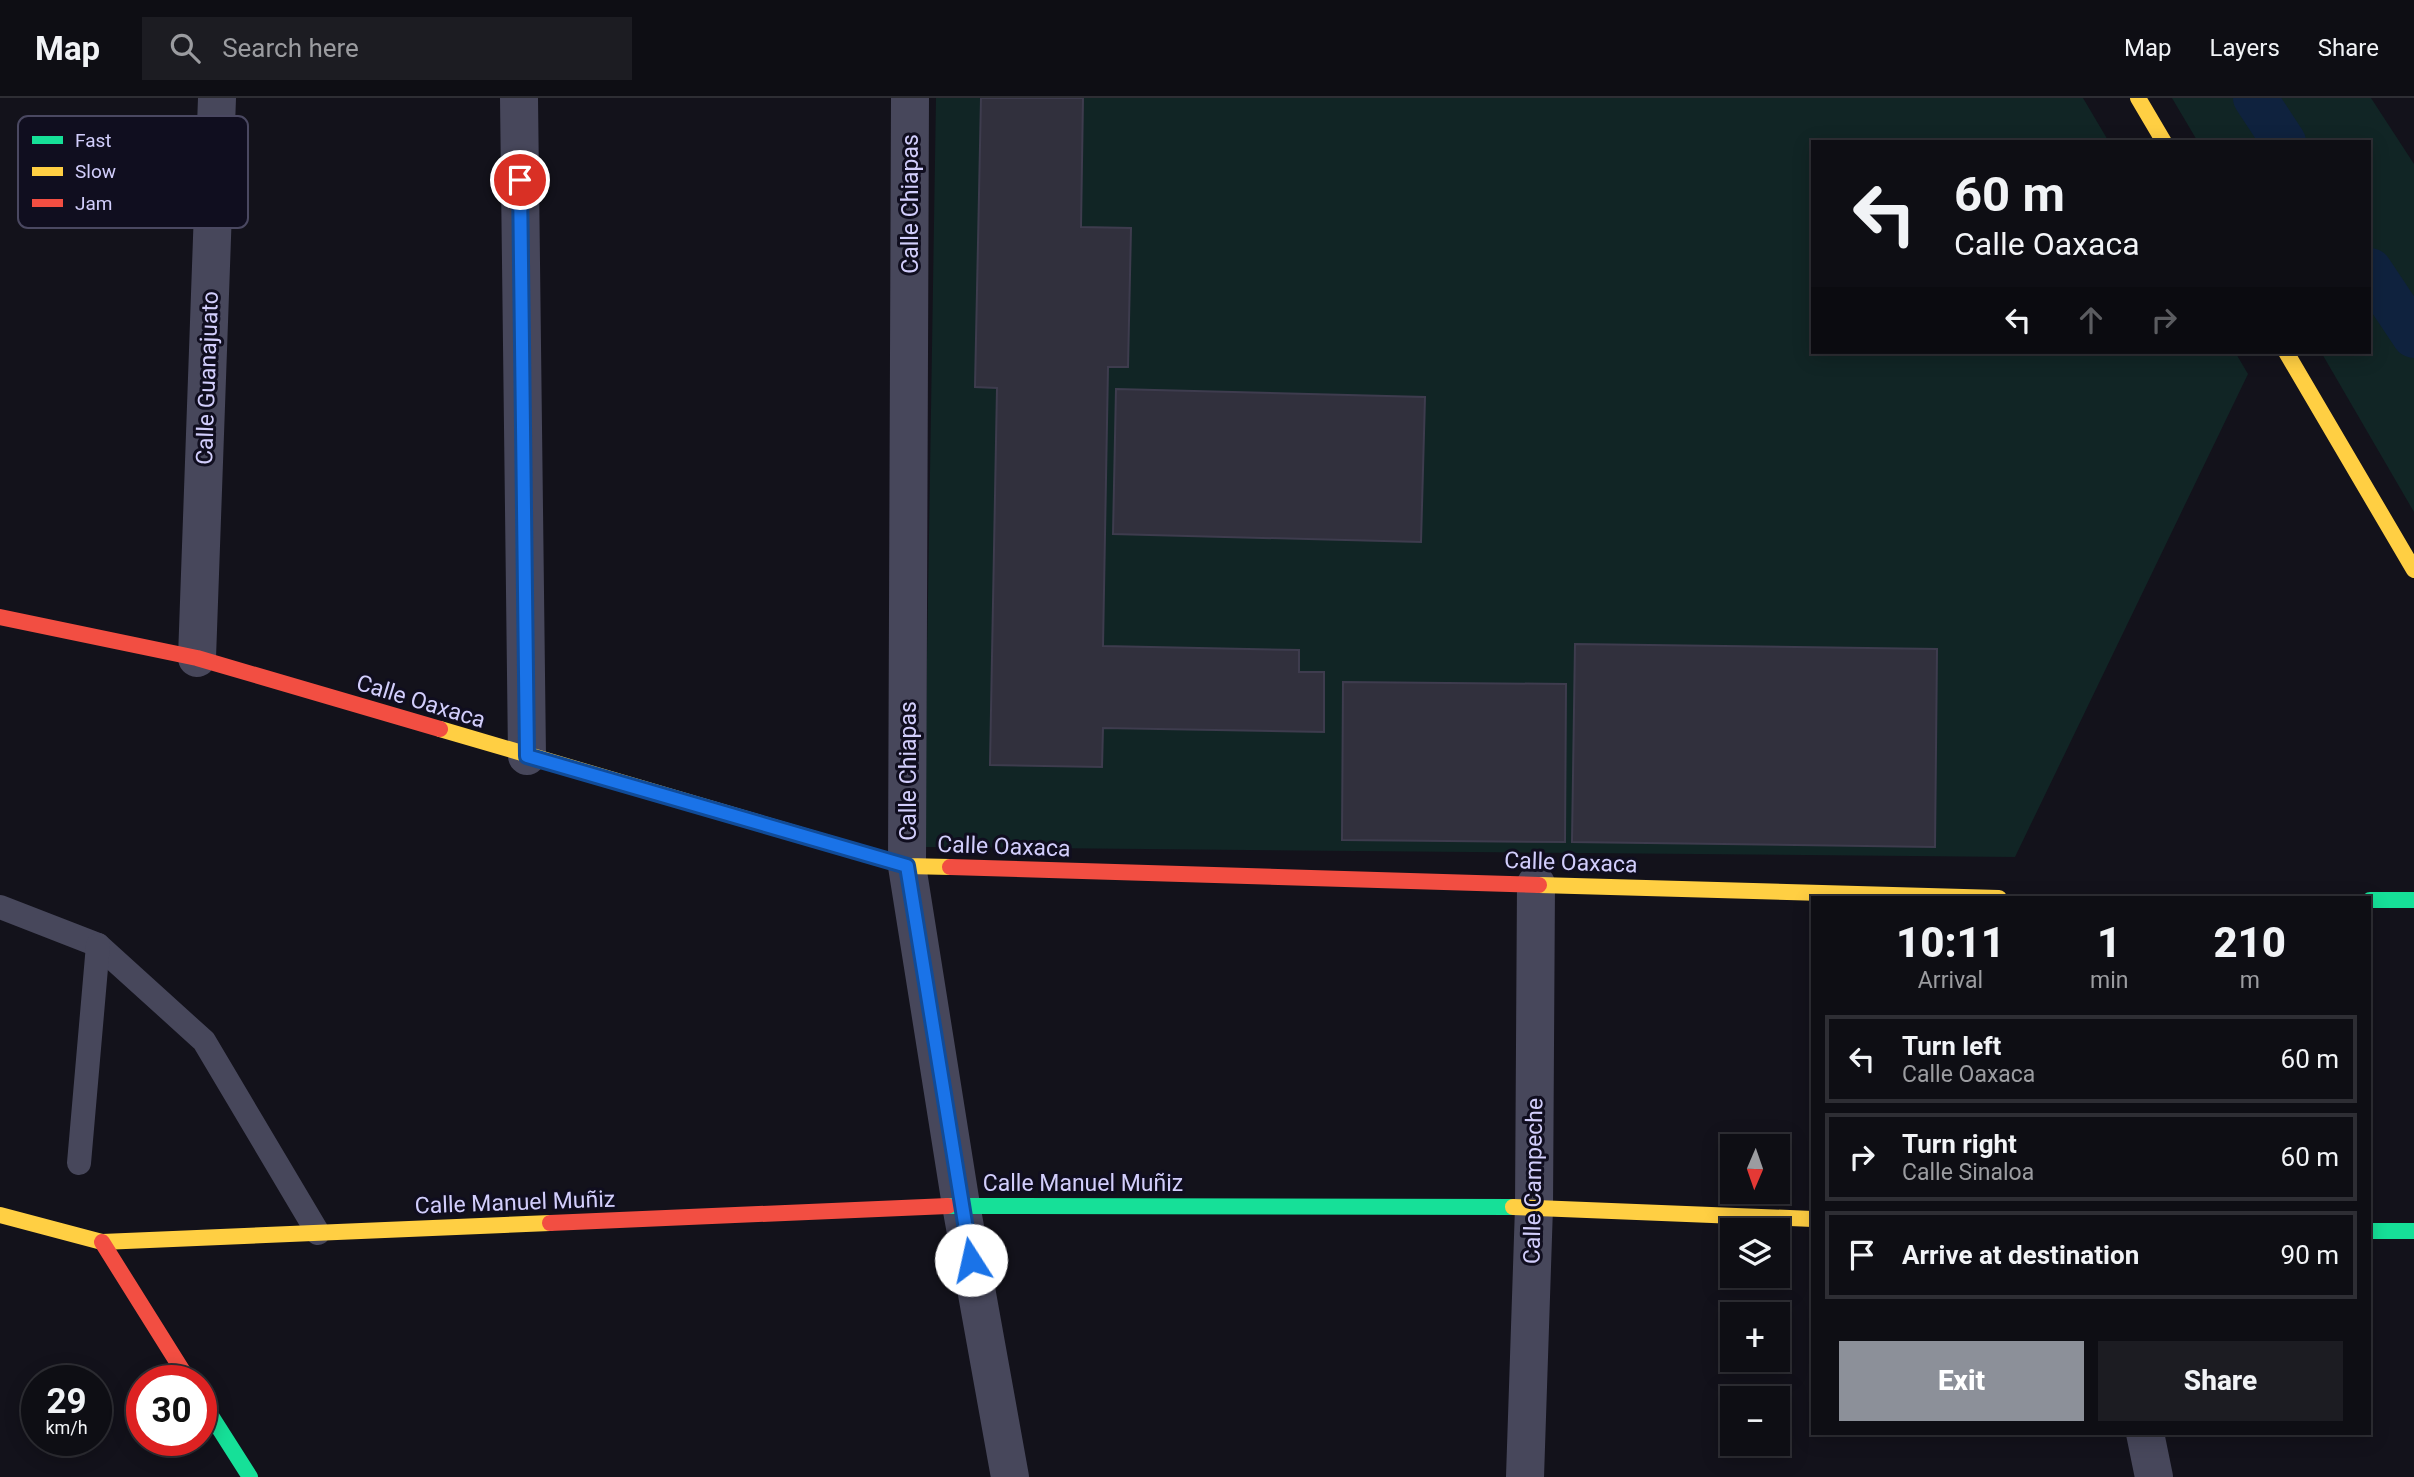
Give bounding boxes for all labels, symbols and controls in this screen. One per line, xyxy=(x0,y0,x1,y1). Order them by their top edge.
search box xyxy=(142,17,632,80)
text: Map xyxy=(35,29,100,68)
icon: search xyxy=(166,29,204,67)
text: Search here xyxy=(222,33,359,63)
text: Map xyxy=(2124,34,2172,62)
text: Layers xyxy=(2210,34,2280,62)
text: Share xyxy=(2318,34,2379,62)
legend xyxy=(18,116,248,228)
text: Fast xyxy=(75,129,112,152)
street label: Calle Chiapas xyxy=(897,134,924,274)
pin xyxy=(490,150,550,210)
text: Slow xyxy=(75,160,116,183)
icon: arrive xyxy=(501,161,539,199)
text: 60 m xyxy=(1954,166,2065,223)
icon: left xyxy=(1839,168,1930,259)
text: Jam xyxy=(75,192,112,215)
text: Calle Oaxaca xyxy=(1954,225,2140,263)
street label: Calle Guanajuato xyxy=(191,291,224,465)
icon: left xyxy=(1999,301,2037,339)
icon: ahead xyxy=(2072,301,2110,339)
icon: right xyxy=(2145,301,2183,339)
street label: Calle Oaxaca xyxy=(353,669,489,734)
street label: Calle Chiapas xyxy=(895,701,922,841)
street label: Calle Oaxaca xyxy=(937,831,1071,862)
street label: Calle Oaxaca xyxy=(1504,847,1638,878)
text: 10:11 xyxy=(1896,918,2005,967)
text: 1 xyxy=(2097,918,2121,967)
text: 210 xyxy=(2213,918,2286,967)
text: Arrival xyxy=(1918,967,1983,994)
text: min xyxy=(2090,967,2128,994)
text: m xyxy=(2240,967,2260,994)
text: Turn left xyxy=(1902,1031,2001,1061)
icon: left xyxy=(1843,1040,1881,1078)
text: 60 m xyxy=(2281,1044,2339,1074)
text: Calle Oaxaca xyxy=(1902,1061,2035,1088)
street label: Calle Campeche xyxy=(1519,1098,1548,1264)
text: Turn right xyxy=(1902,1129,2017,1159)
north arrow xyxy=(1720,1134,1790,1204)
map controls xyxy=(1720,1134,1790,1456)
icon: right xyxy=(1843,1138,1881,1176)
text: 60 m xyxy=(2281,1142,2339,1172)
text: Calle Sinaloa xyxy=(1902,1159,2034,1186)
street label: Calle Manuel Muñiz xyxy=(983,1170,1183,1197)
street label: Calle Manuel Muñiz xyxy=(414,1186,616,1219)
button: layers xyxy=(1720,1218,1790,1288)
position arrow xyxy=(934,1223,1008,1297)
icon: arrive xyxy=(1843,1236,1881,1274)
text: Arrive at destination xyxy=(1902,1240,2139,1270)
text: 90 m xyxy=(2281,1240,2339,1270)
button: + xyxy=(1720,1302,1790,1372)
button: Exit xyxy=(1839,1341,2084,1421)
button: Share xyxy=(2098,1341,2343,1421)
speed limit sign: 30 xyxy=(126,1365,217,1456)
text: 29 xyxy=(46,1381,87,1422)
button: − xyxy=(1720,1386,1790,1456)
text: km/h xyxy=(45,1417,88,1438)

